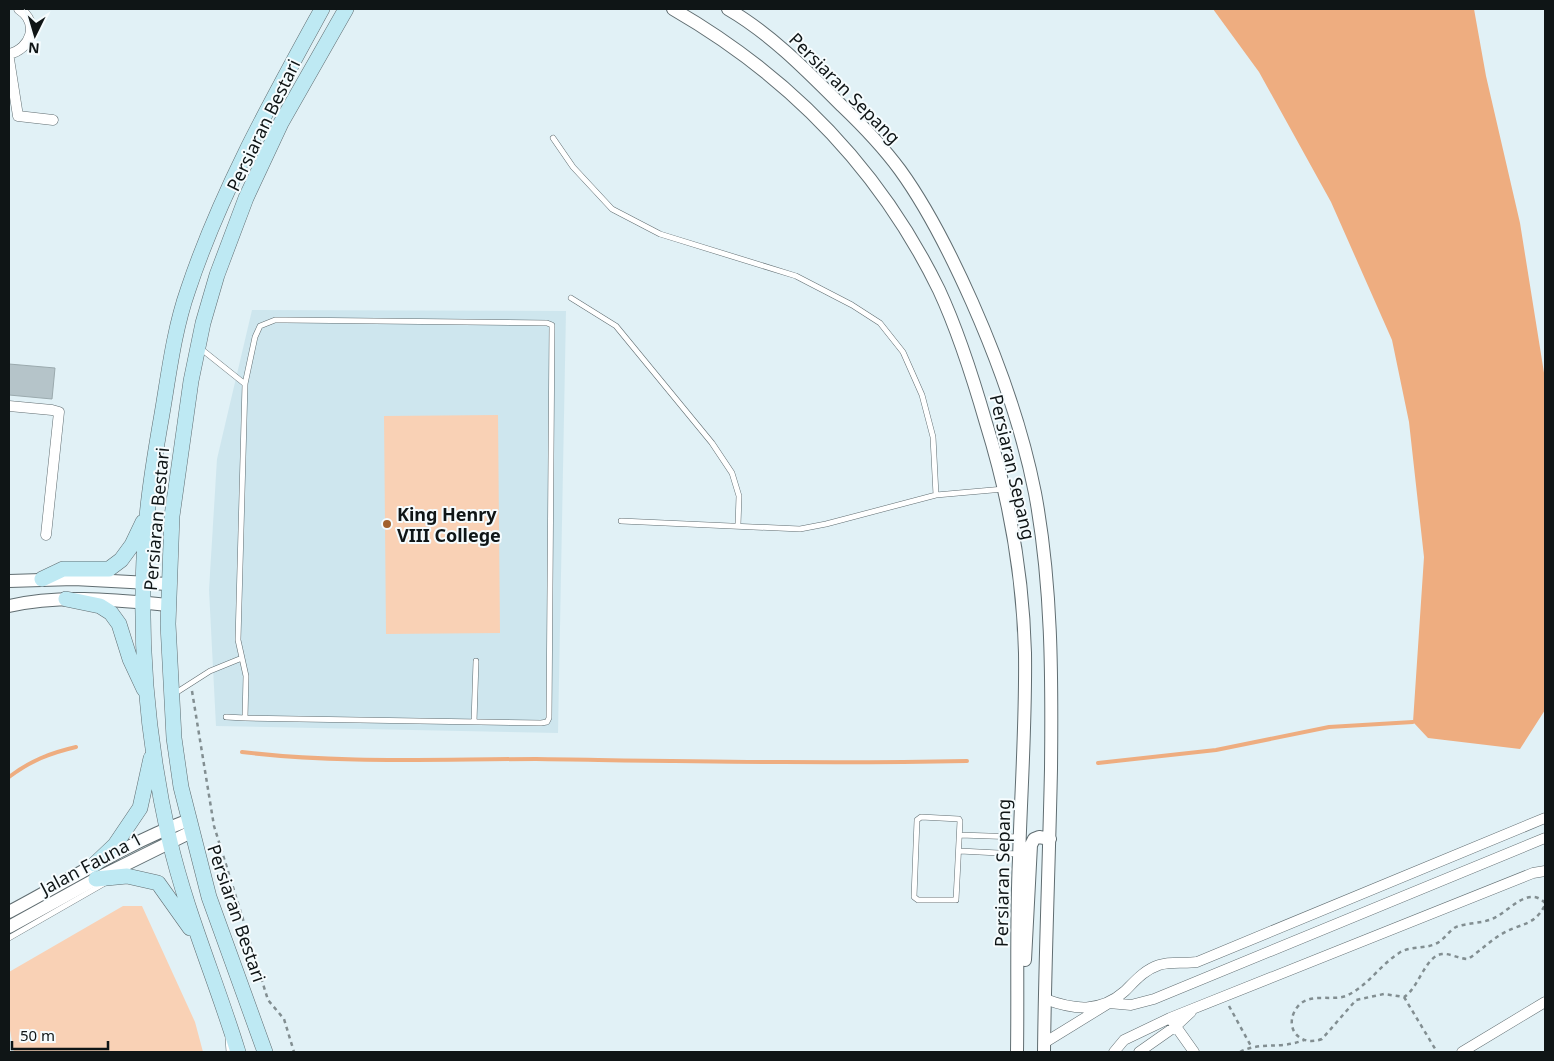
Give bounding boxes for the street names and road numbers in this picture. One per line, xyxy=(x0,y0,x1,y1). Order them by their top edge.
street label: Persiaran Sepang xyxy=(784,27,906,149)
street label: Persiaran Bestari xyxy=(221,55,305,195)
street label: Persiaran Sepang xyxy=(985,392,1041,542)
street label: Persiaran Bestari xyxy=(138,446,174,592)
street label: Persiaran Sepang xyxy=(989,799,1015,947)
street label: Jalan Fauna 1 xyxy=(34,826,146,901)
street label: Persiaran Bestari xyxy=(202,841,272,985)

